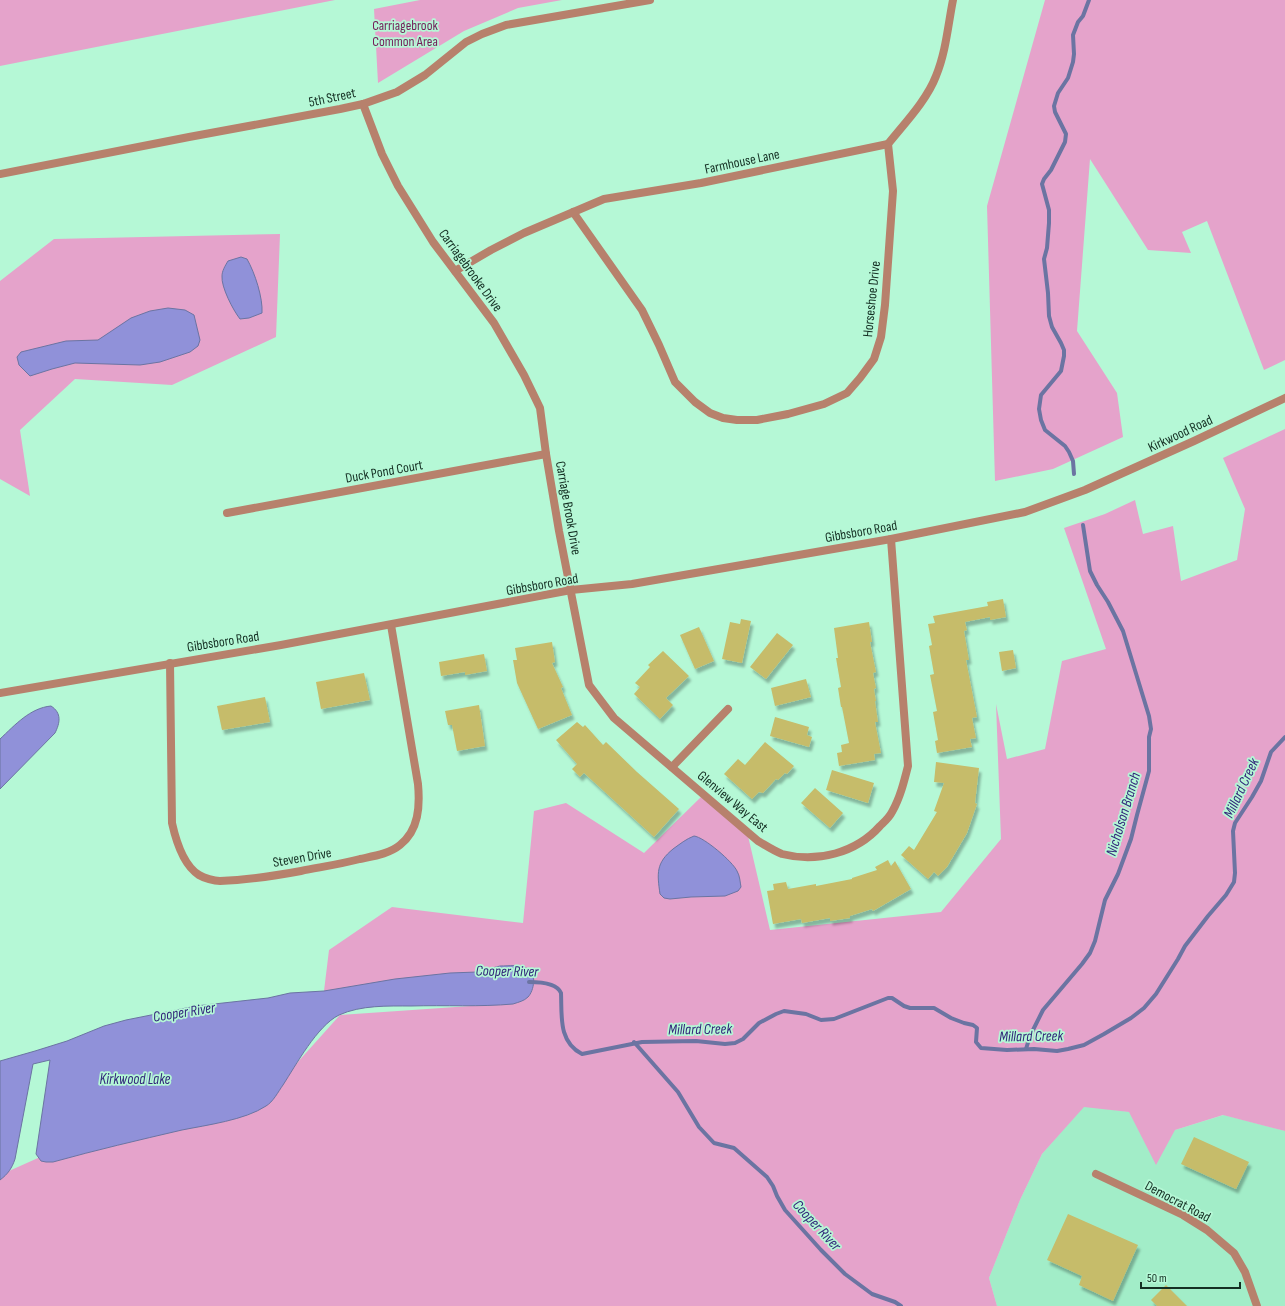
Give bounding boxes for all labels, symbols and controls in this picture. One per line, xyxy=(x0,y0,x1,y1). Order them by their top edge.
park label: Carriagebrook Common Area xyxy=(372,17,439,50)
street label: 5th Street xyxy=(307,84,357,111)
street label: Farmhouse Lane xyxy=(703,145,781,178)
street label: Carriagebrooke Drive xyxy=(435,226,506,315)
street label: Horseshoe Drive xyxy=(859,260,884,338)
street label: Kirkwood Road xyxy=(1145,411,1215,456)
street label: Duck Pond Court xyxy=(344,456,424,487)
street label: Carriage Brook Drive xyxy=(552,460,585,556)
street label: Gibbsboro Road xyxy=(824,517,899,546)
street label: Gibbsboro Road xyxy=(505,570,580,599)
street label: Gibbsboro Road xyxy=(186,627,261,656)
water label: Millard Creek xyxy=(1219,755,1264,821)
street label: Glenview Way East xyxy=(694,767,771,836)
water label: Nicholson Branch xyxy=(1102,770,1145,858)
street label: Steven Drive xyxy=(271,844,333,871)
water label: Cooper River xyxy=(475,961,539,982)
water label: Cooper River xyxy=(152,998,217,1027)
water label: Millard Creek xyxy=(668,1019,733,1040)
water label: Millard Creek xyxy=(999,1026,1064,1047)
water label: Kirkwood Lake xyxy=(100,1070,171,1089)
street label: Democrat Road xyxy=(1142,1177,1214,1226)
water label: Cooper River xyxy=(788,1196,846,1255)
scale bar xyxy=(1141,1264,1240,1290)
text: 50 m xyxy=(1147,1271,1167,1286)

